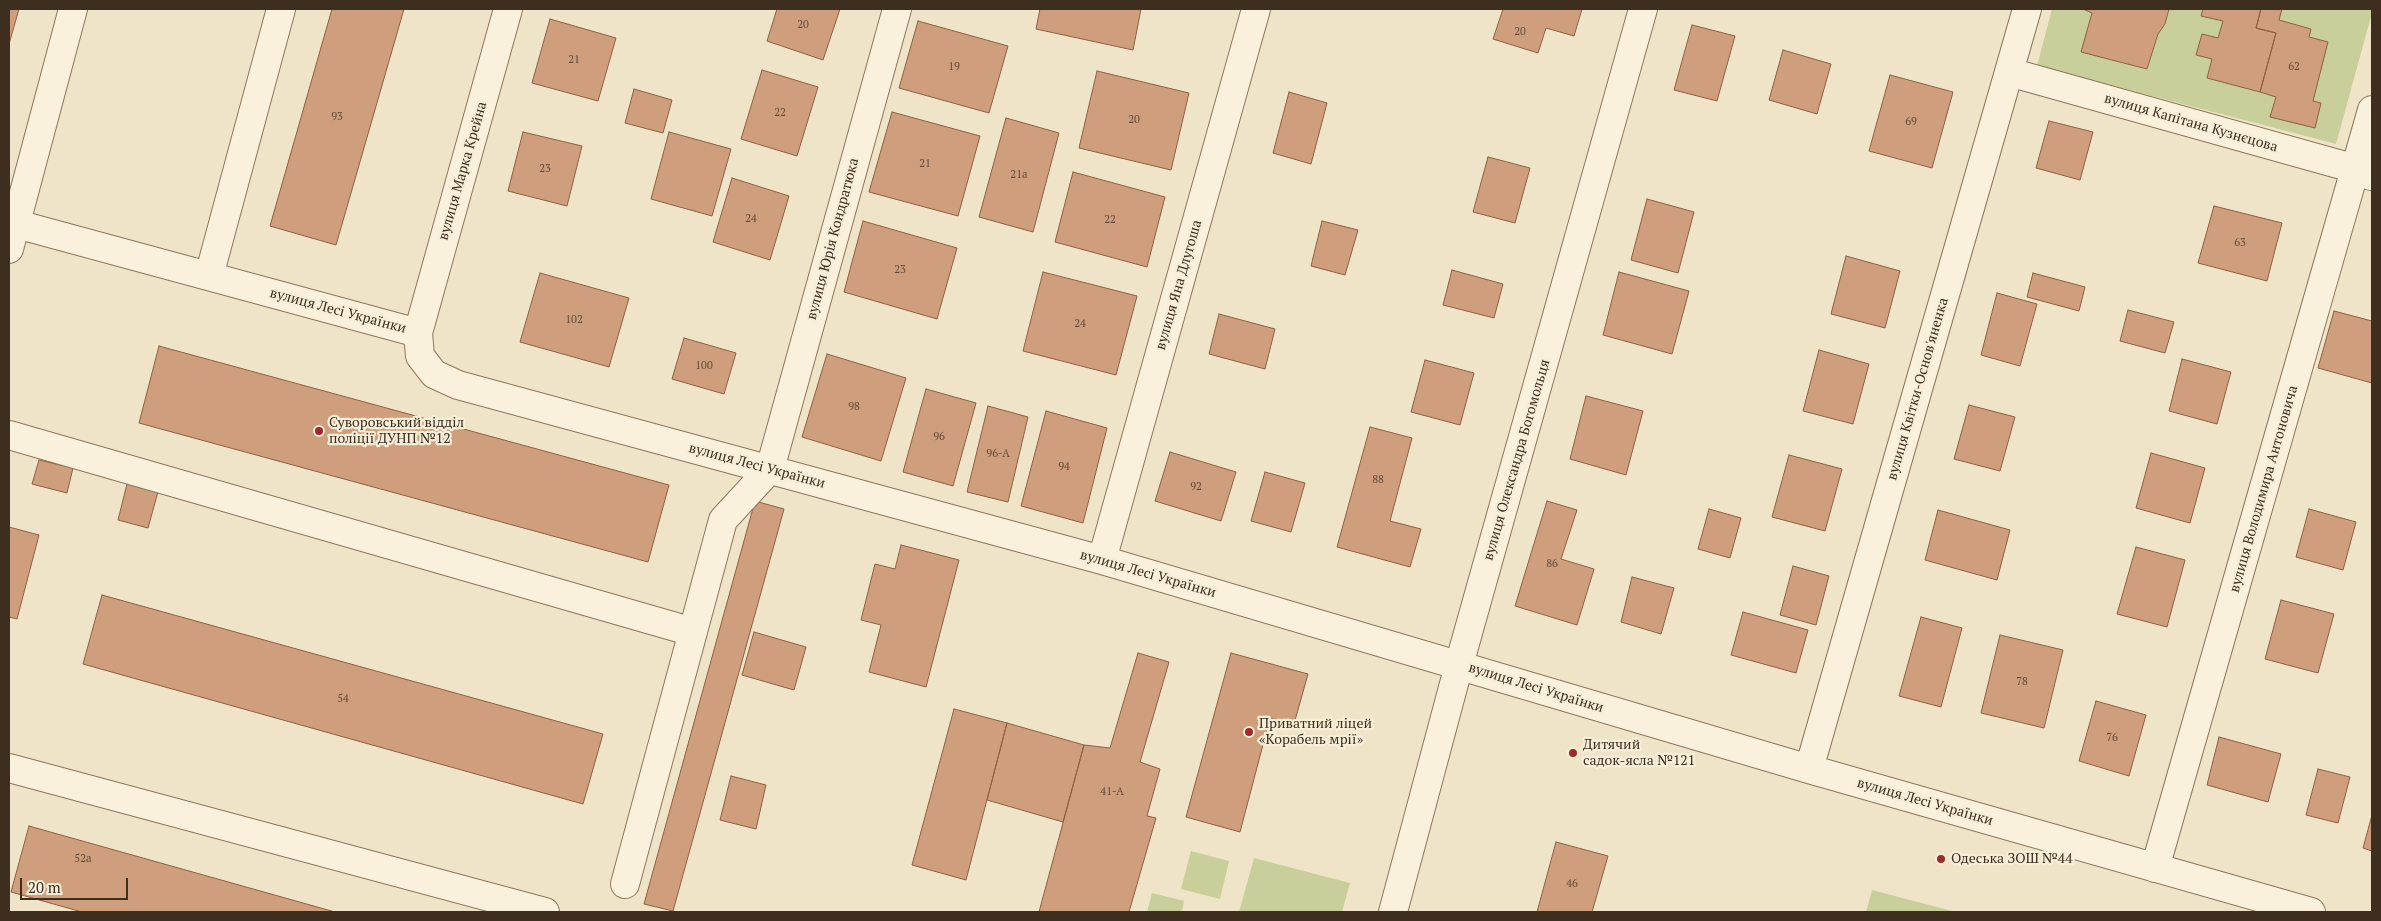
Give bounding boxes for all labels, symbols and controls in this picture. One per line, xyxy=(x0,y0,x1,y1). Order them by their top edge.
house number: 20 xyxy=(797,18,809,32)
house number: 20 xyxy=(1514,25,1526,39)
house number: 21 xyxy=(568,53,580,67)
house number: 19 xyxy=(948,60,960,74)
house number: 62 xyxy=(2288,60,2300,74)
street label: вулиця Капітана Кузнєцова xyxy=(2102,90,2280,156)
street label: вулиця Марка Крейна xyxy=(435,100,491,242)
house number: 22 xyxy=(774,106,786,120)
house number: 93 xyxy=(331,110,343,124)
house number: 20 xyxy=(1128,113,1140,127)
house number: 69 xyxy=(1905,115,1917,129)
street label: вулиця Юрія Кондратюка xyxy=(803,156,863,322)
house number: 21 xyxy=(919,157,931,171)
house number: 23 xyxy=(539,162,551,176)
house number: 21а xyxy=(1010,168,1028,182)
house number: 24 xyxy=(745,212,757,226)
house number: 22 xyxy=(1104,213,1116,227)
street label: вулиця Яна Длугоша xyxy=(1152,218,1206,352)
house number: 63 xyxy=(2234,236,2246,250)
house number: 23 xyxy=(894,263,906,277)
street label: вулиця Лесі Українки xyxy=(268,285,408,337)
street label: вулиця Квітки-Основ'яненка xyxy=(1884,296,1952,482)
house number: 102 xyxy=(565,313,583,327)
house number: 24 xyxy=(1074,317,1086,331)
street label: вулиця Олександра Богомольця xyxy=(1480,357,1554,563)
house number: 100 xyxy=(695,359,713,373)
street label: вулиця Володимира Антоновича xyxy=(2226,384,2302,594)
house number: 98 xyxy=(848,400,860,414)
place label: Суворовський відділ поліції ДУНП №12 xyxy=(329,415,464,448)
marker: Суворовський відділ поліції ДУНП №12 xyxy=(313,425,325,437)
house number: 96 xyxy=(933,430,945,444)
street label: вулиця Лесі Українки xyxy=(687,440,827,492)
house number: 96-А xyxy=(986,447,1010,461)
house number: 94 xyxy=(1058,460,1070,474)
house number: 88 xyxy=(1372,473,1384,487)
house number: 92 xyxy=(1190,480,1202,494)
street label: вулиця Лесі Українки xyxy=(1078,547,1218,601)
house number: 86 xyxy=(1546,557,1558,571)
street label: вулиця Лесі Українки xyxy=(1466,659,1606,717)
house number: 78 xyxy=(2016,675,2028,689)
house number: 54 xyxy=(337,692,349,706)
place label: Приватний ліцей «Корабель мрії» xyxy=(1259,716,1372,749)
marker: Приватний ліцей «Корабель мрії» xyxy=(1243,726,1255,738)
house number: 76 xyxy=(2106,731,2118,745)
place label: Дитячий садок-ясла №121 xyxy=(1583,737,1695,770)
marker: Дитячий садок-ясла №121 xyxy=(1567,747,1579,759)
street label: вулиця Лесі Українки xyxy=(1855,775,1995,829)
house number: 41-А xyxy=(1100,785,1124,799)
place label: Одеська ЗОШ №44 xyxy=(1951,851,2073,867)
house number: 52а xyxy=(74,852,92,866)
marker: Одеська ЗОШ №44 xyxy=(1935,853,1947,865)
scale bar xyxy=(22,868,130,900)
text: 20 m xyxy=(28,877,61,897)
house number: 46 xyxy=(1566,877,1578,891)

